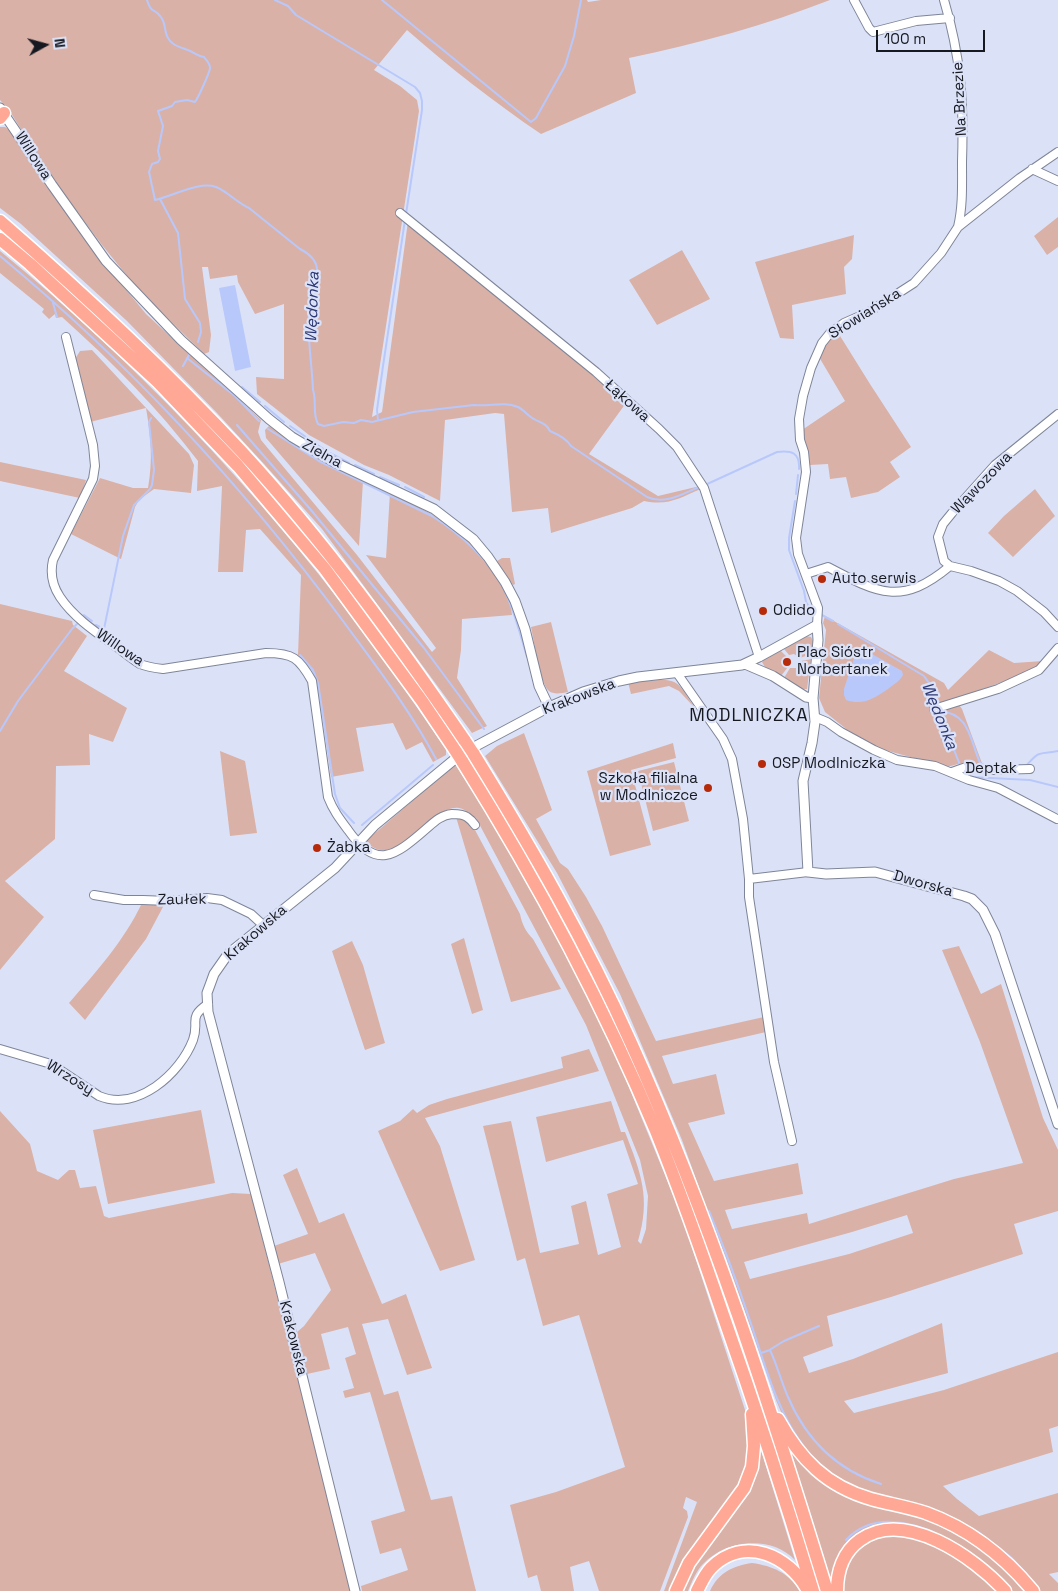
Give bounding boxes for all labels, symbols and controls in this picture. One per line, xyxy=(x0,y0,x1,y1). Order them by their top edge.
north arrow xyxy=(20,20,70,70)
scale bar xyxy=(878,20,987,52)
text: 100 m xyxy=(884,29,926,48)
text: N xyxy=(50,37,69,49)
street label: Na Brzezie xyxy=(949,61,971,137)
street label: Willowa xyxy=(11,129,55,183)
water label: Wędonka xyxy=(302,271,324,343)
street label: Słowiańska xyxy=(826,285,904,343)
street label: Łąkowa xyxy=(601,376,653,426)
street label: Zielna xyxy=(299,436,345,472)
street label: Wąwozowa xyxy=(948,448,1016,518)
place label: Auto serwis xyxy=(832,570,916,588)
marker: Auto serwis xyxy=(816,573,828,585)
place label: Odido xyxy=(773,602,815,620)
marker: Odido xyxy=(757,605,769,617)
street label: Willowa xyxy=(93,626,147,670)
place label: Plac Sióstr Norbertanek xyxy=(797,644,888,679)
marker: Plac Sióstr Norbertanek xyxy=(781,656,793,668)
street label: Krakowska xyxy=(540,675,618,719)
water label: Wędonka xyxy=(917,680,961,752)
district label: MODLNICZKA xyxy=(688,705,810,727)
place label: OSP Modlniczka xyxy=(772,755,886,773)
marker: OSP Modlniczka xyxy=(756,758,768,770)
street label: Deptak xyxy=(965,760,1017,778)
place label: Szkoła filialna w Modlniczce xyxy=(599,770,698,805)
marker: Szkoła filialna w Modlniczce xyxy=(702,782,714,794)
place label: Żabka xyxy=(327,839,370,857)
marker: Żabka xyxy=(311,842,323,854)
street label: Dworska xyxy=(891,867,955,901)
street label: Zaułek xyxy=(157,891,207,909)
street label: Krakowska xyxy=(221,901,291,965)
street label: Wrzosy xyxy=(43,1056,97,1100)
street label: Krakowska xyxy=(275,1299,311,1377)

